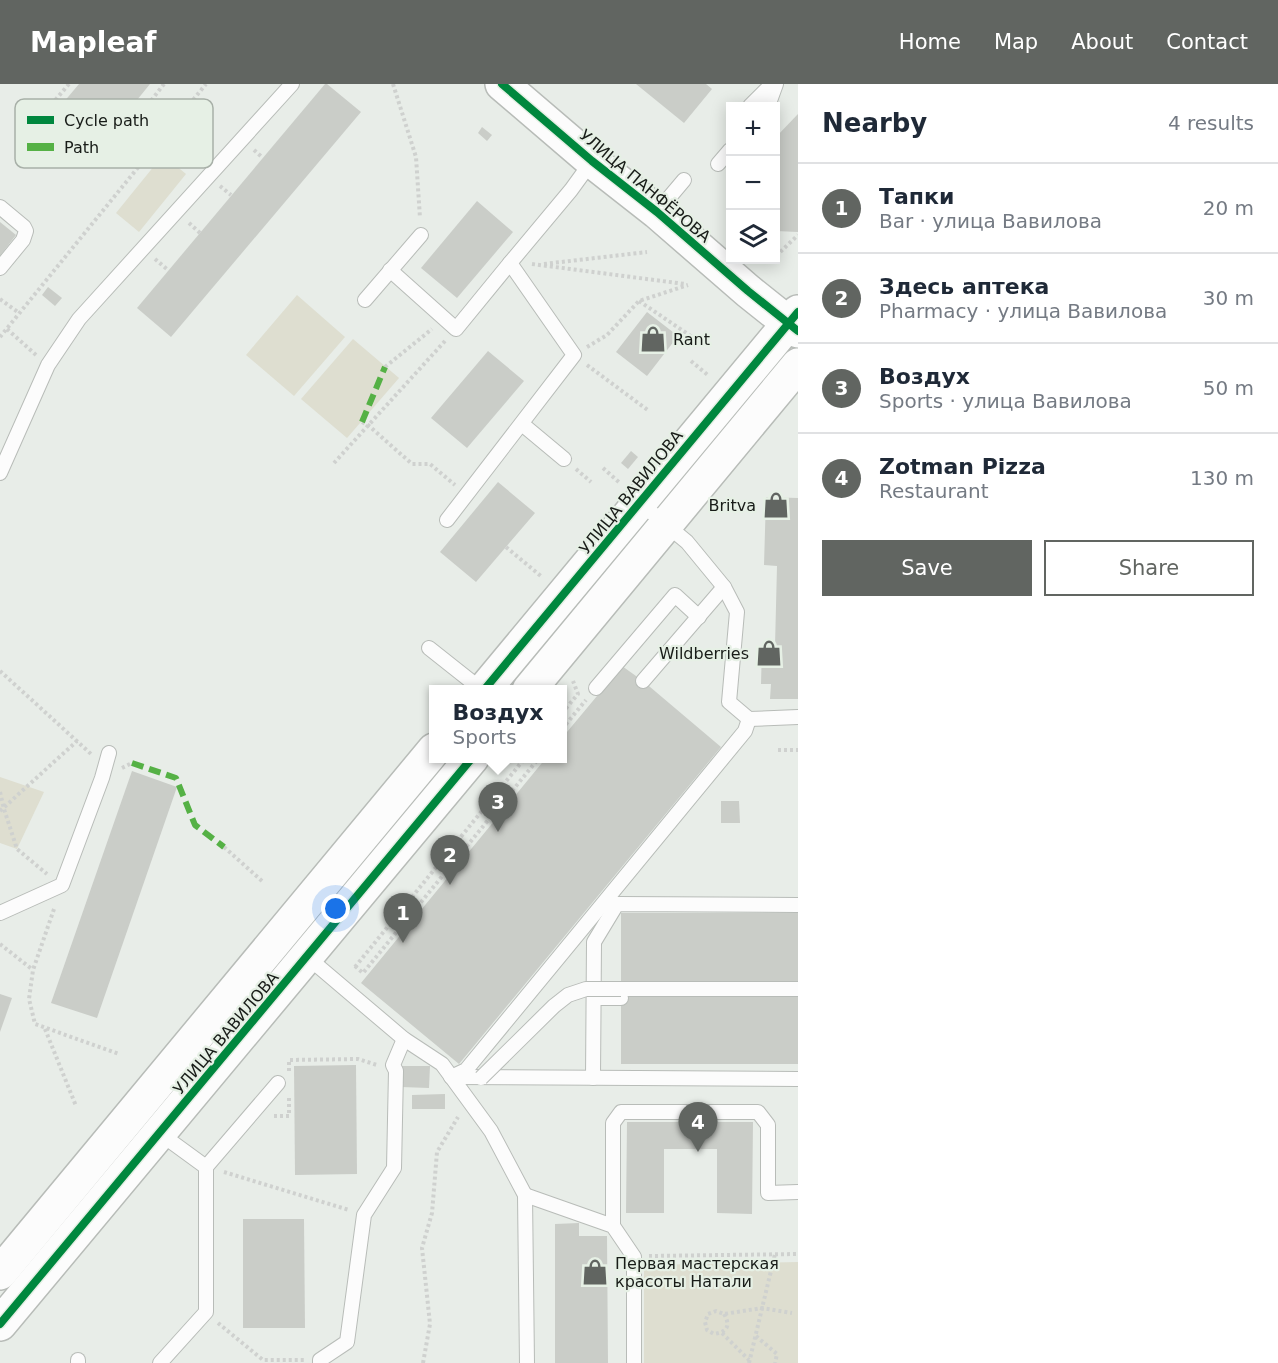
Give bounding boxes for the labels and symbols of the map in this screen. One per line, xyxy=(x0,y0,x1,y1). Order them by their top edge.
legend xyxy=(15,99,213,168)
text: Cycle path xyxy=(64,111,149,130)
street label: УЛИЦА ПАНФЁРОВА xyxy=(576,126,714,246)
text: Path xyxy=(64,138,99,157)
shop icon: Rant xyxy=(638,324,668,354)
place label: Rant xyxy=(673,330,710,349)
street label: УЛИЦА ВАВИЛОВА xyxy=(575,426,687,558)
shop icon: Britva xyxy=(761,490,791,520)
place label: Britva xyxy=(708,496,756,515)
shop icon: Wildberries xyxy=(754,638,784,668)
place label: Wildberries xyxy=(659,644,749,663)
pin: 3 xyxy=(478,782,518,832)
pin: 2 xyxy=(430,836,470,885)
your location xyxy=(321,894,350,923)
pin: 1 xyxy=(384,894,422,943)
street label: УЛИЦА ВАВИЛОВА xyxy=(169,968,283,1098)
pin: 4 xyxy=(678,1102,718,1152)
place label: Первая мастерская красоты Натали xyxy=(615,1254,779,1291)
shop icon: Первая мастерская красоты Натали xyxy=(580,1257,610,1287)

